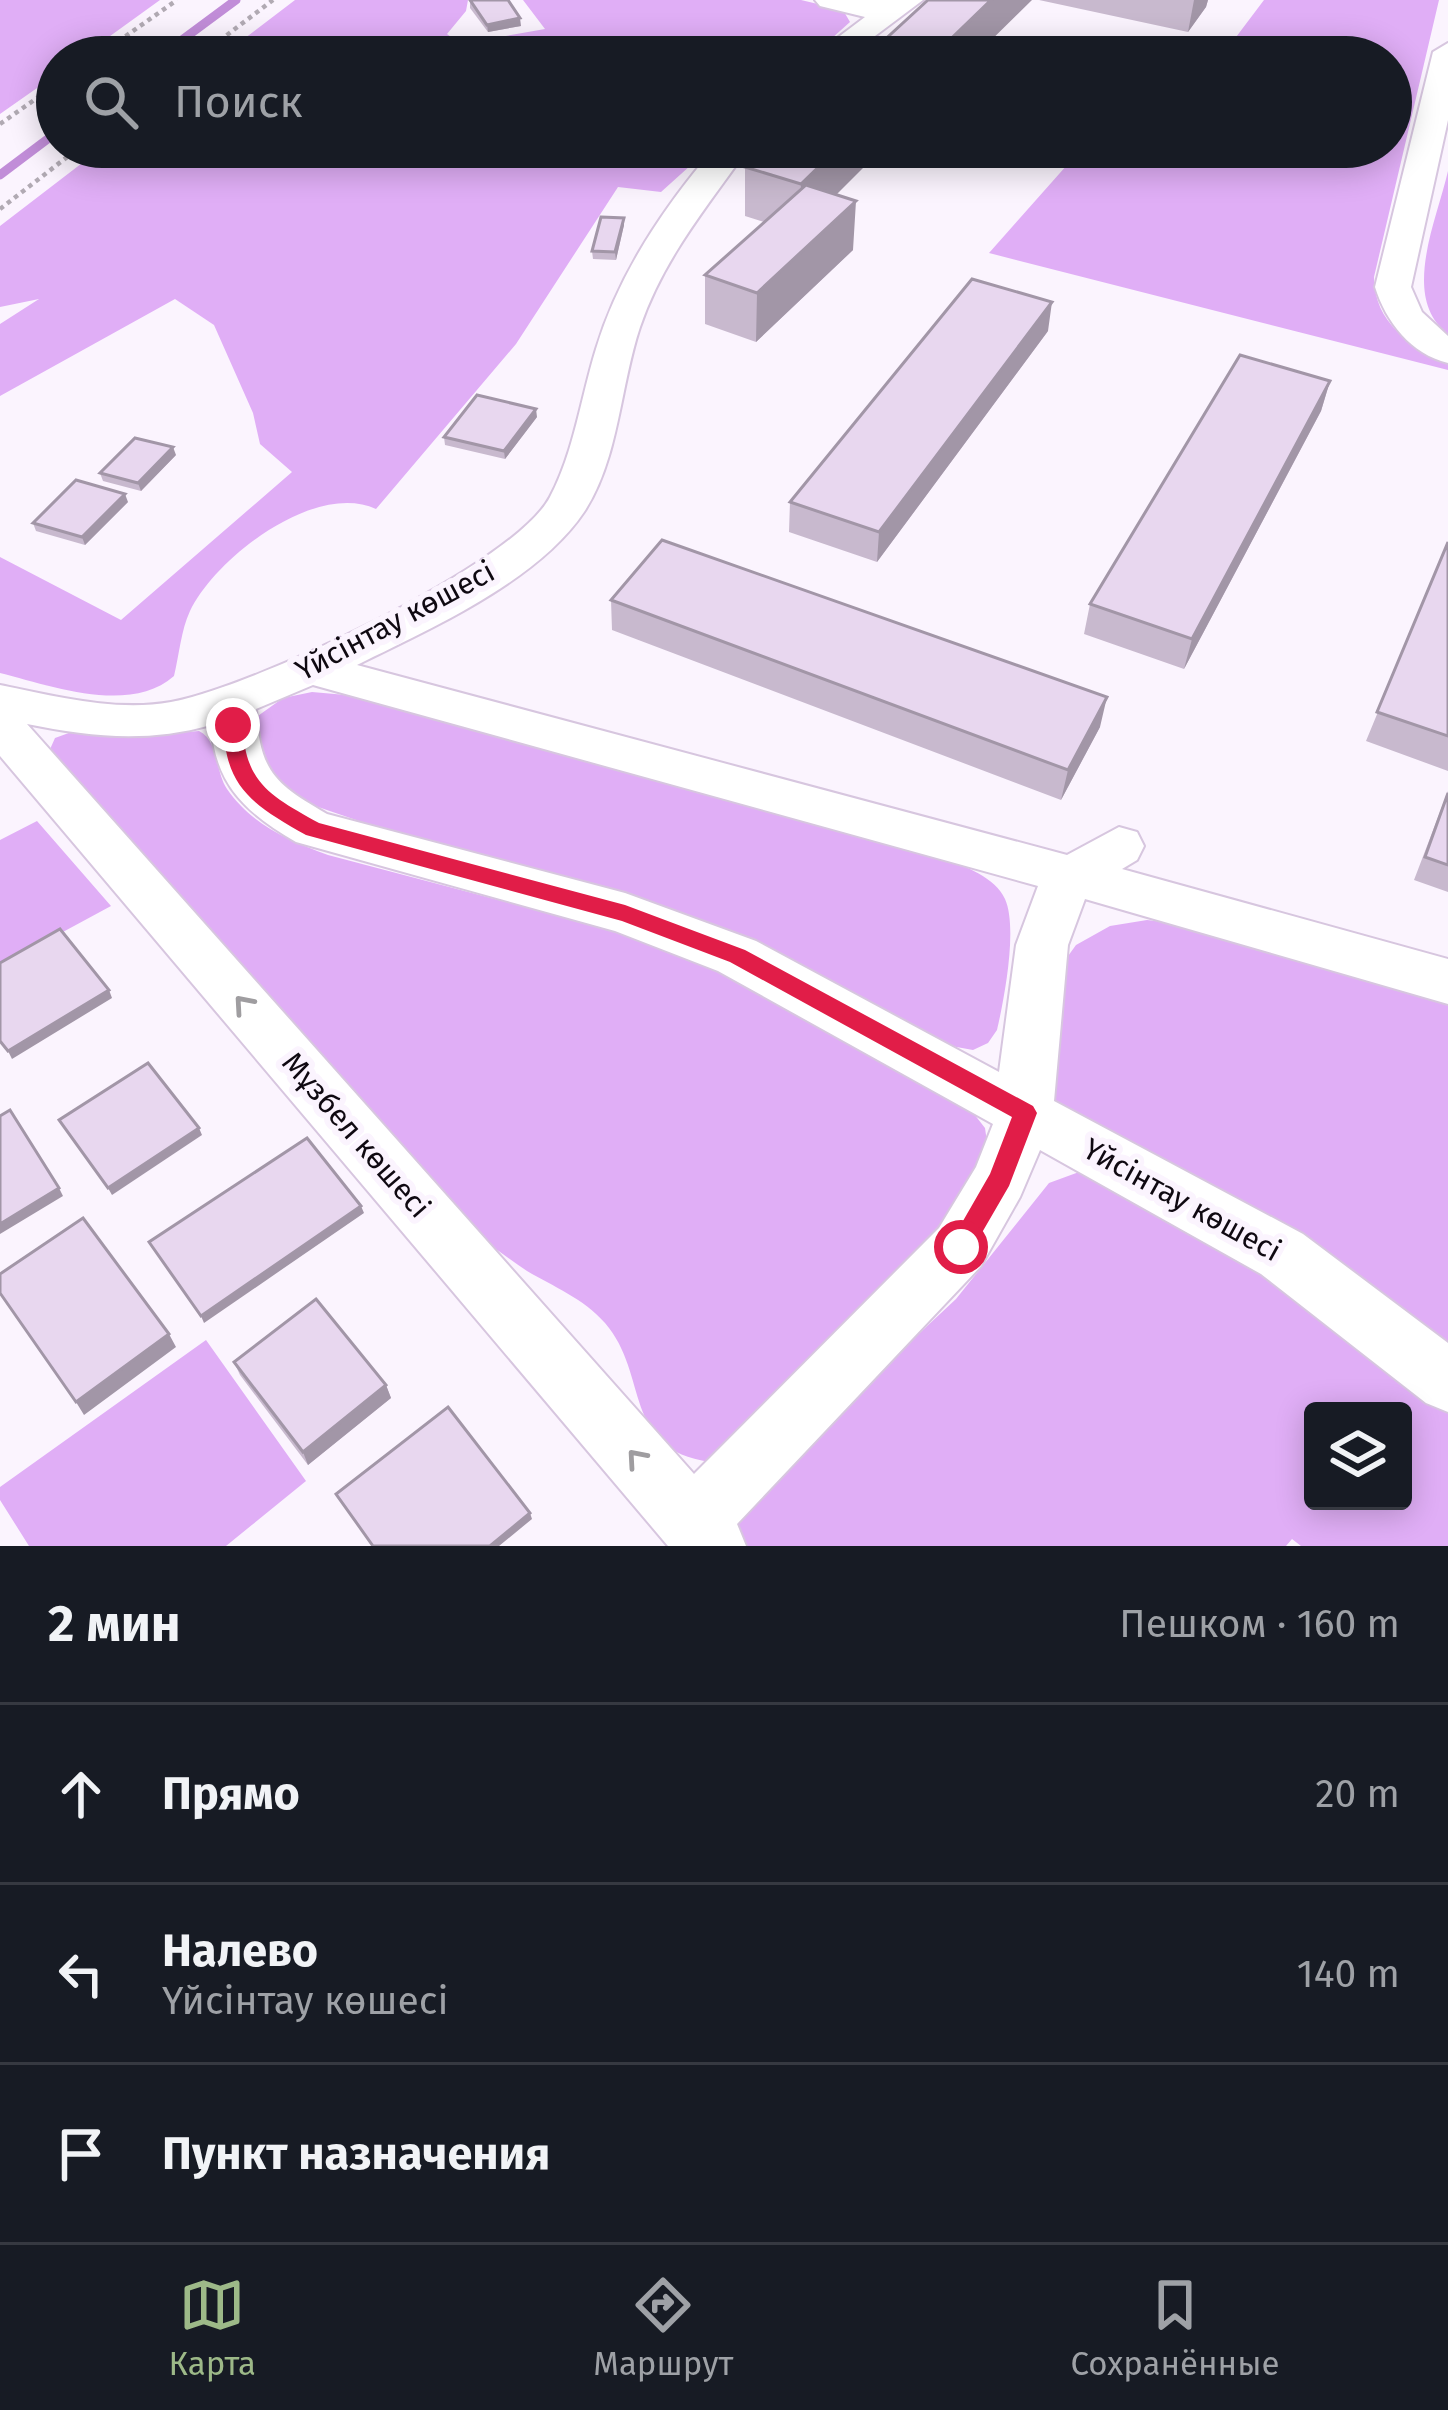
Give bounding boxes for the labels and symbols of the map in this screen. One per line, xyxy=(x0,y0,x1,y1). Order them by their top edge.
street label: Үйсінтау көшесі xyxy=(289,553,501,689)
route end xyxy=(206,698,260,752)
one-way arrow xyxy=(236,996,257,1018)
street label: Мұзбел көшесі xyxy=(274,1045,438,1225)
street label: Үйсінтау көшесі xyxy=(1077,1131,1287,1269)
route start xyxy=(934,1220,988,1274)
one-way arrow xyxy=(629,1450,650,1471)

